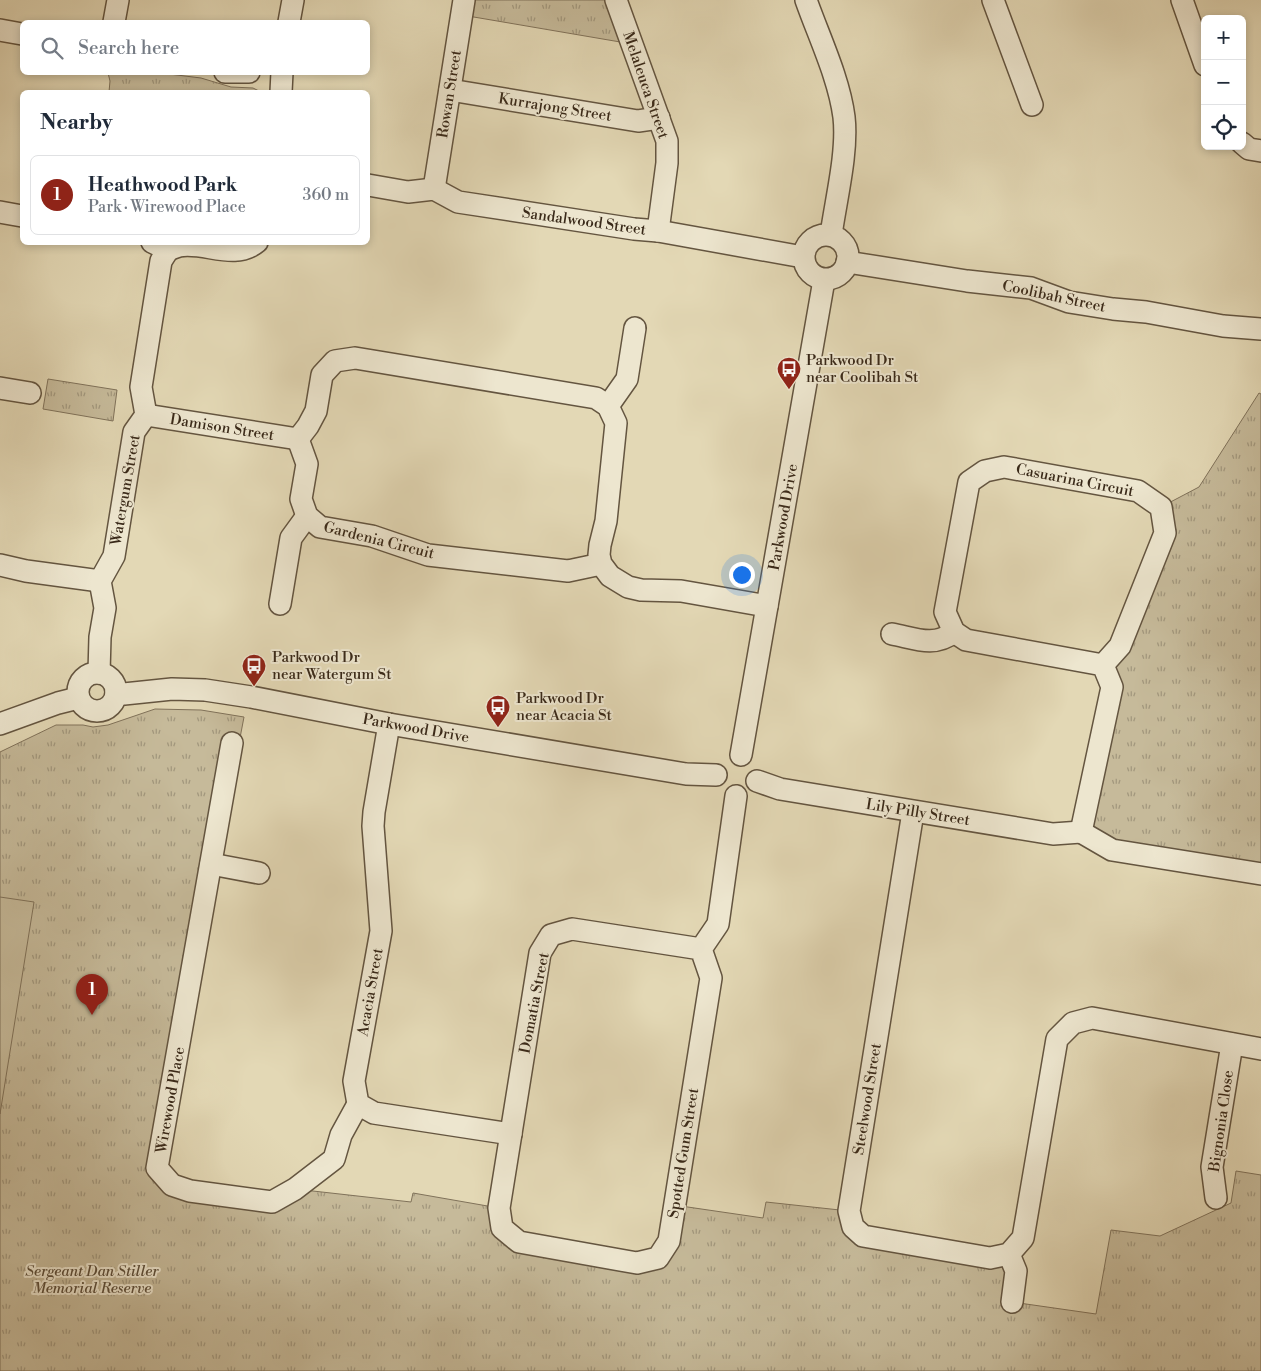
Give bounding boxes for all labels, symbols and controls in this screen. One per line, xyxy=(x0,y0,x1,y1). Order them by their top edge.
map controls xyxy=(1201,15,1246,150)
button: + xyxy=(1201,15,1246,60)
search box xyxy=(20,20,370,75)
street label: Melaleuca Street xyxy=(618,29,673,142)
icon: search xyxy=(38,34,66,62)
text: Search here xyxy=(78,36,179,60)
street label: Rowan Street xyxy=(433,48,466,140)
button: − xyxy=(1201,60,1246,105)
street label: Kurrajong Street xyxy=(497,89,614,126)
button: locate xyxy=(1201,105,1246,150)
text: Nearby xyxy=(40,110,113,136)
text: Heathwood Park xyxy=(88,173,237,197)
text: 1 xyxy=(53,185,61,205)
text: 360 m xyxy=(303,185,349,205)
text: Park · Wirewood Place xyxy=(88,197,246,217)
street label: Sandalwood Street xyxy=(521,203,648,240)
street label: Coolibah Street xyxy=(1000,276,1108,317)
place label: Parkwood Dr near Coolibah St xyxy=(806,351,919,387)
bus stop icon: Parkwood Dr near Coolibah St xyxy=(776,356,802,390)
street label: Damison Street xyxy=(169,410,276,445)
street label: Watergum Street xyxy=(106,432,145,548)
street label: Casuarina Circuit xyxy=(1014,460,1136,501)
street label: Parkwood Drive xyxy=(765,462,802,572)
street label: Gardenia Circuit xyxy=(322,518,437,564)
your location xyxy=(729,562,755,588)
place label: Parkwood Dr near Watergum St xyxy=(272,648,392,684)
bus stop icon: Parkwood Dr near Watergum St xyxy=(241,653,267,687)
place label: Parkwood Dr near Acacia St xyxy=(516,689,613,725)
bus stop icon: Parkwood Dr near Acacia St xyxy=(485,694,511,728)
street label: Parkwood Drive xyxy=(361,710,471,747)
street label: Lily Pilly Street xyxy=(865,795,972,830)
street label: Acacia Street xyxy=(353,946,388,1039)
street label: Domatia Street xyxy=(515,950,554,1055)
pin: 1 xyxy=(76,974,108,1015)
street label: Steelwood Street xyxy=(849,1041,886,1156)
street label: Wirewood Place xyxy=(152,1045,189,1156)
street label: Bignonia Close xyxy=(1205,1069,1238,1174)
street label: Spotted Gum Street xyxy=(664,1086,703,1220)
park label: Sergeant Dan Stiller Memorial Reserve xyxy=(25,1262,159,1298)

